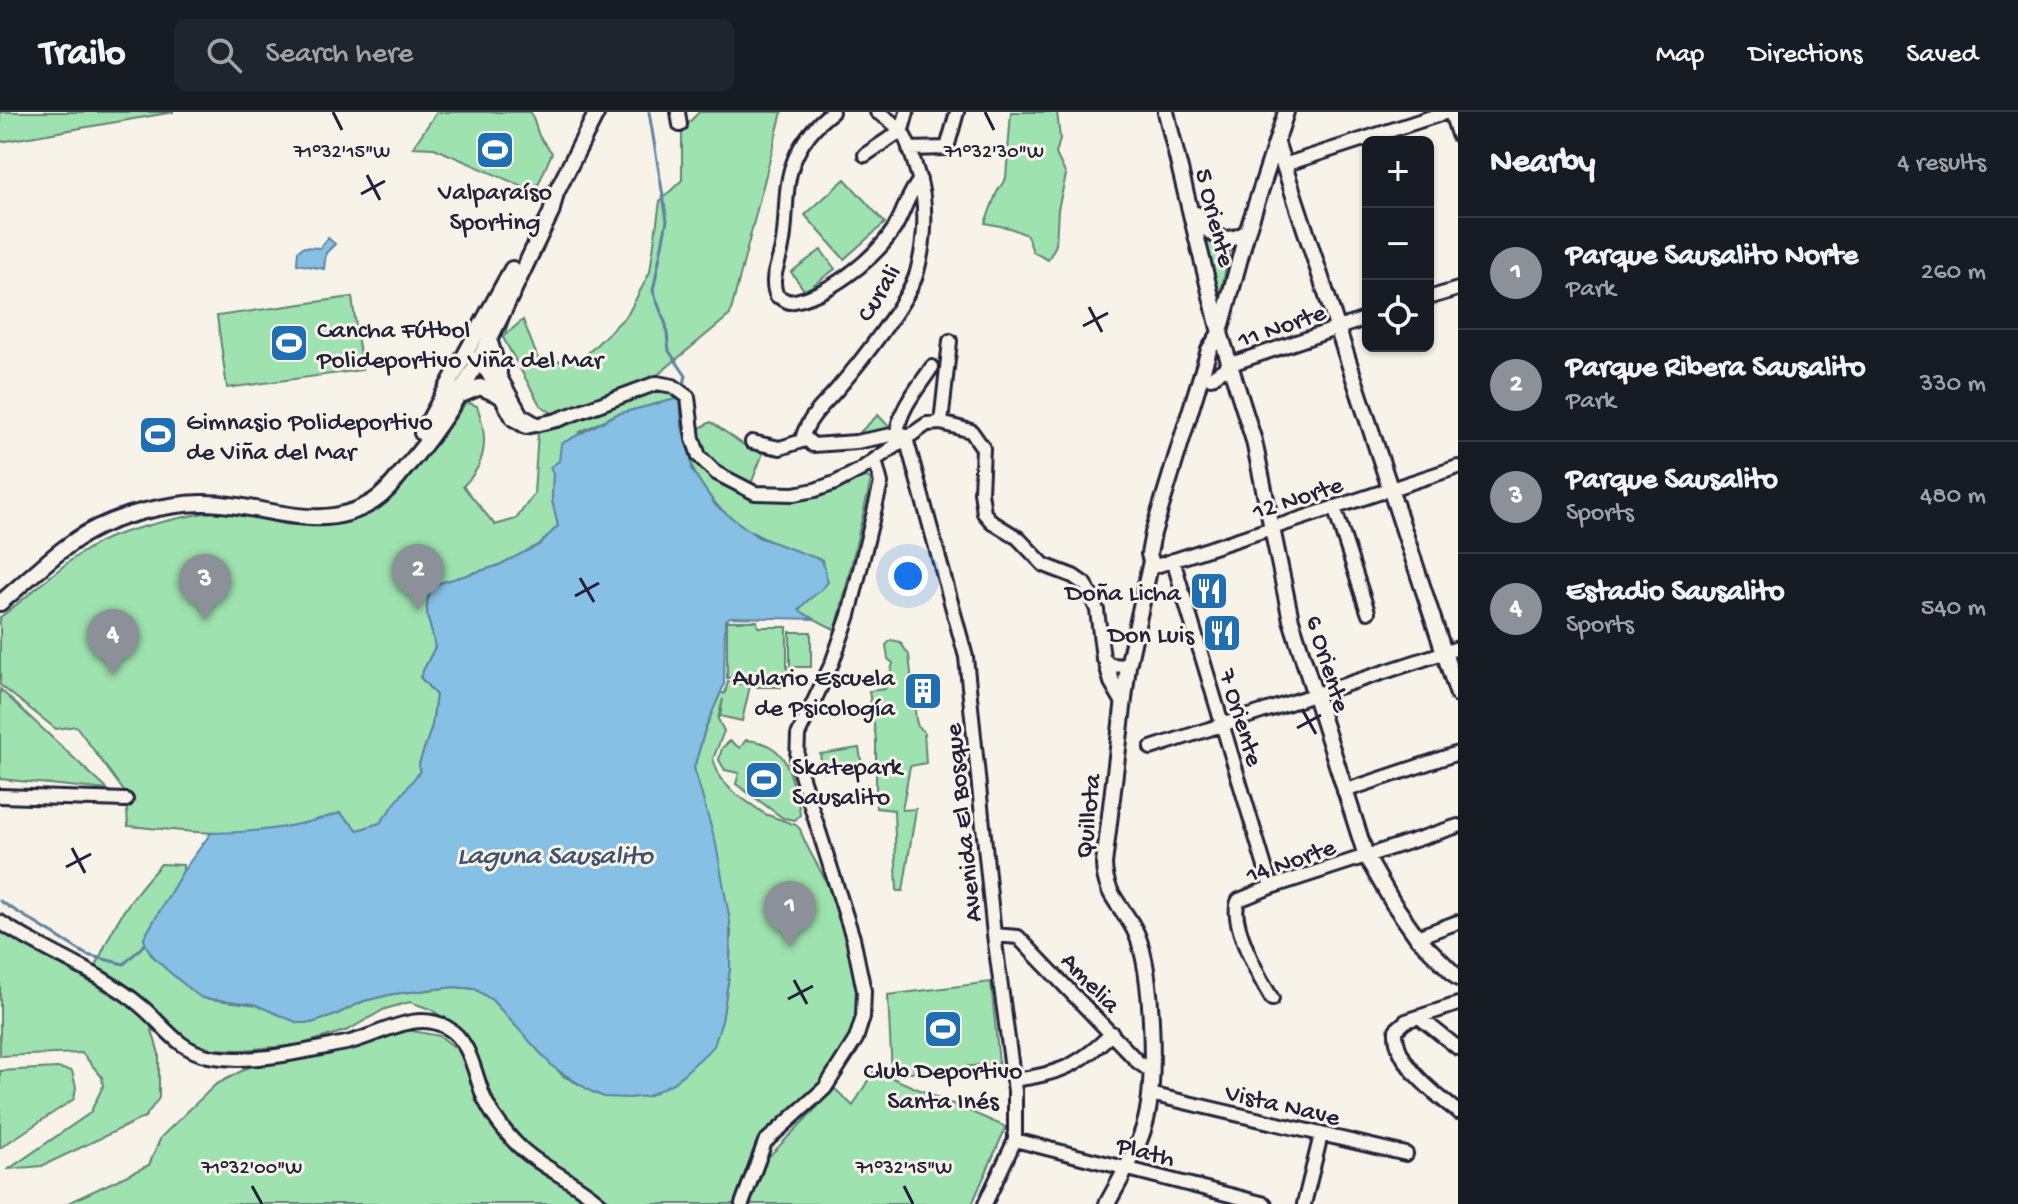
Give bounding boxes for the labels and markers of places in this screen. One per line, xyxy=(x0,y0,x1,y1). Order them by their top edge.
sports icon: Valparaíso Sporting xyxy=(474,129,516,171)
place label: Valparaíso Sporting xyxy=(437,179,552,240)
place label: Cancha Fútbol Polideportivo Viña del Mar xyxy=(316,317,606,378)
sports icon: Cancha Fútbol Polideportivo Viña del Mar xyxy=(268,322,310,364)
place label: Gimnasio Polideportivo de Viña del Mar xyxy=(186,409,433,470)
sports icon: Gimnasio Polideportivo de Viña del Mar xyxy=(137,414,179,456)
pin: 2 xyxy=(392,544,444,610)
pin: 3 xyxy=(179,554,231,620)
restaurant icon: Doña Licha xyxy=(1188,570,1230,612)
place label: Doña Licha xyxy=(1063,580,1183,611)
pin: 4 xyxy=(87,609,139,675)
restaurant icon: Don Luis xyxy=(1201,612,1243,654)
place label: Don Luis xyxy=(1106,622,1195,653)
place label: Aulario Escuela de Psicología xyxy=(732,665,897,726)
building icon: Aulario Escuela de Psicología xyxy=(902,670,944,712)
place label: Skatepark Sausalito xyxy=(792,754,905,815)
sports icon: Skatepark Sausalito xyxy=(743,759,785,801)
pin: 1 xyxy=(764,881,816,947)
sports icon: Club Deportivo Santa Inés xyxy=(922,1008,964,1050)
place label: Club Deportivo Santa Inés xyxy=(864,1058,1022,1119)

